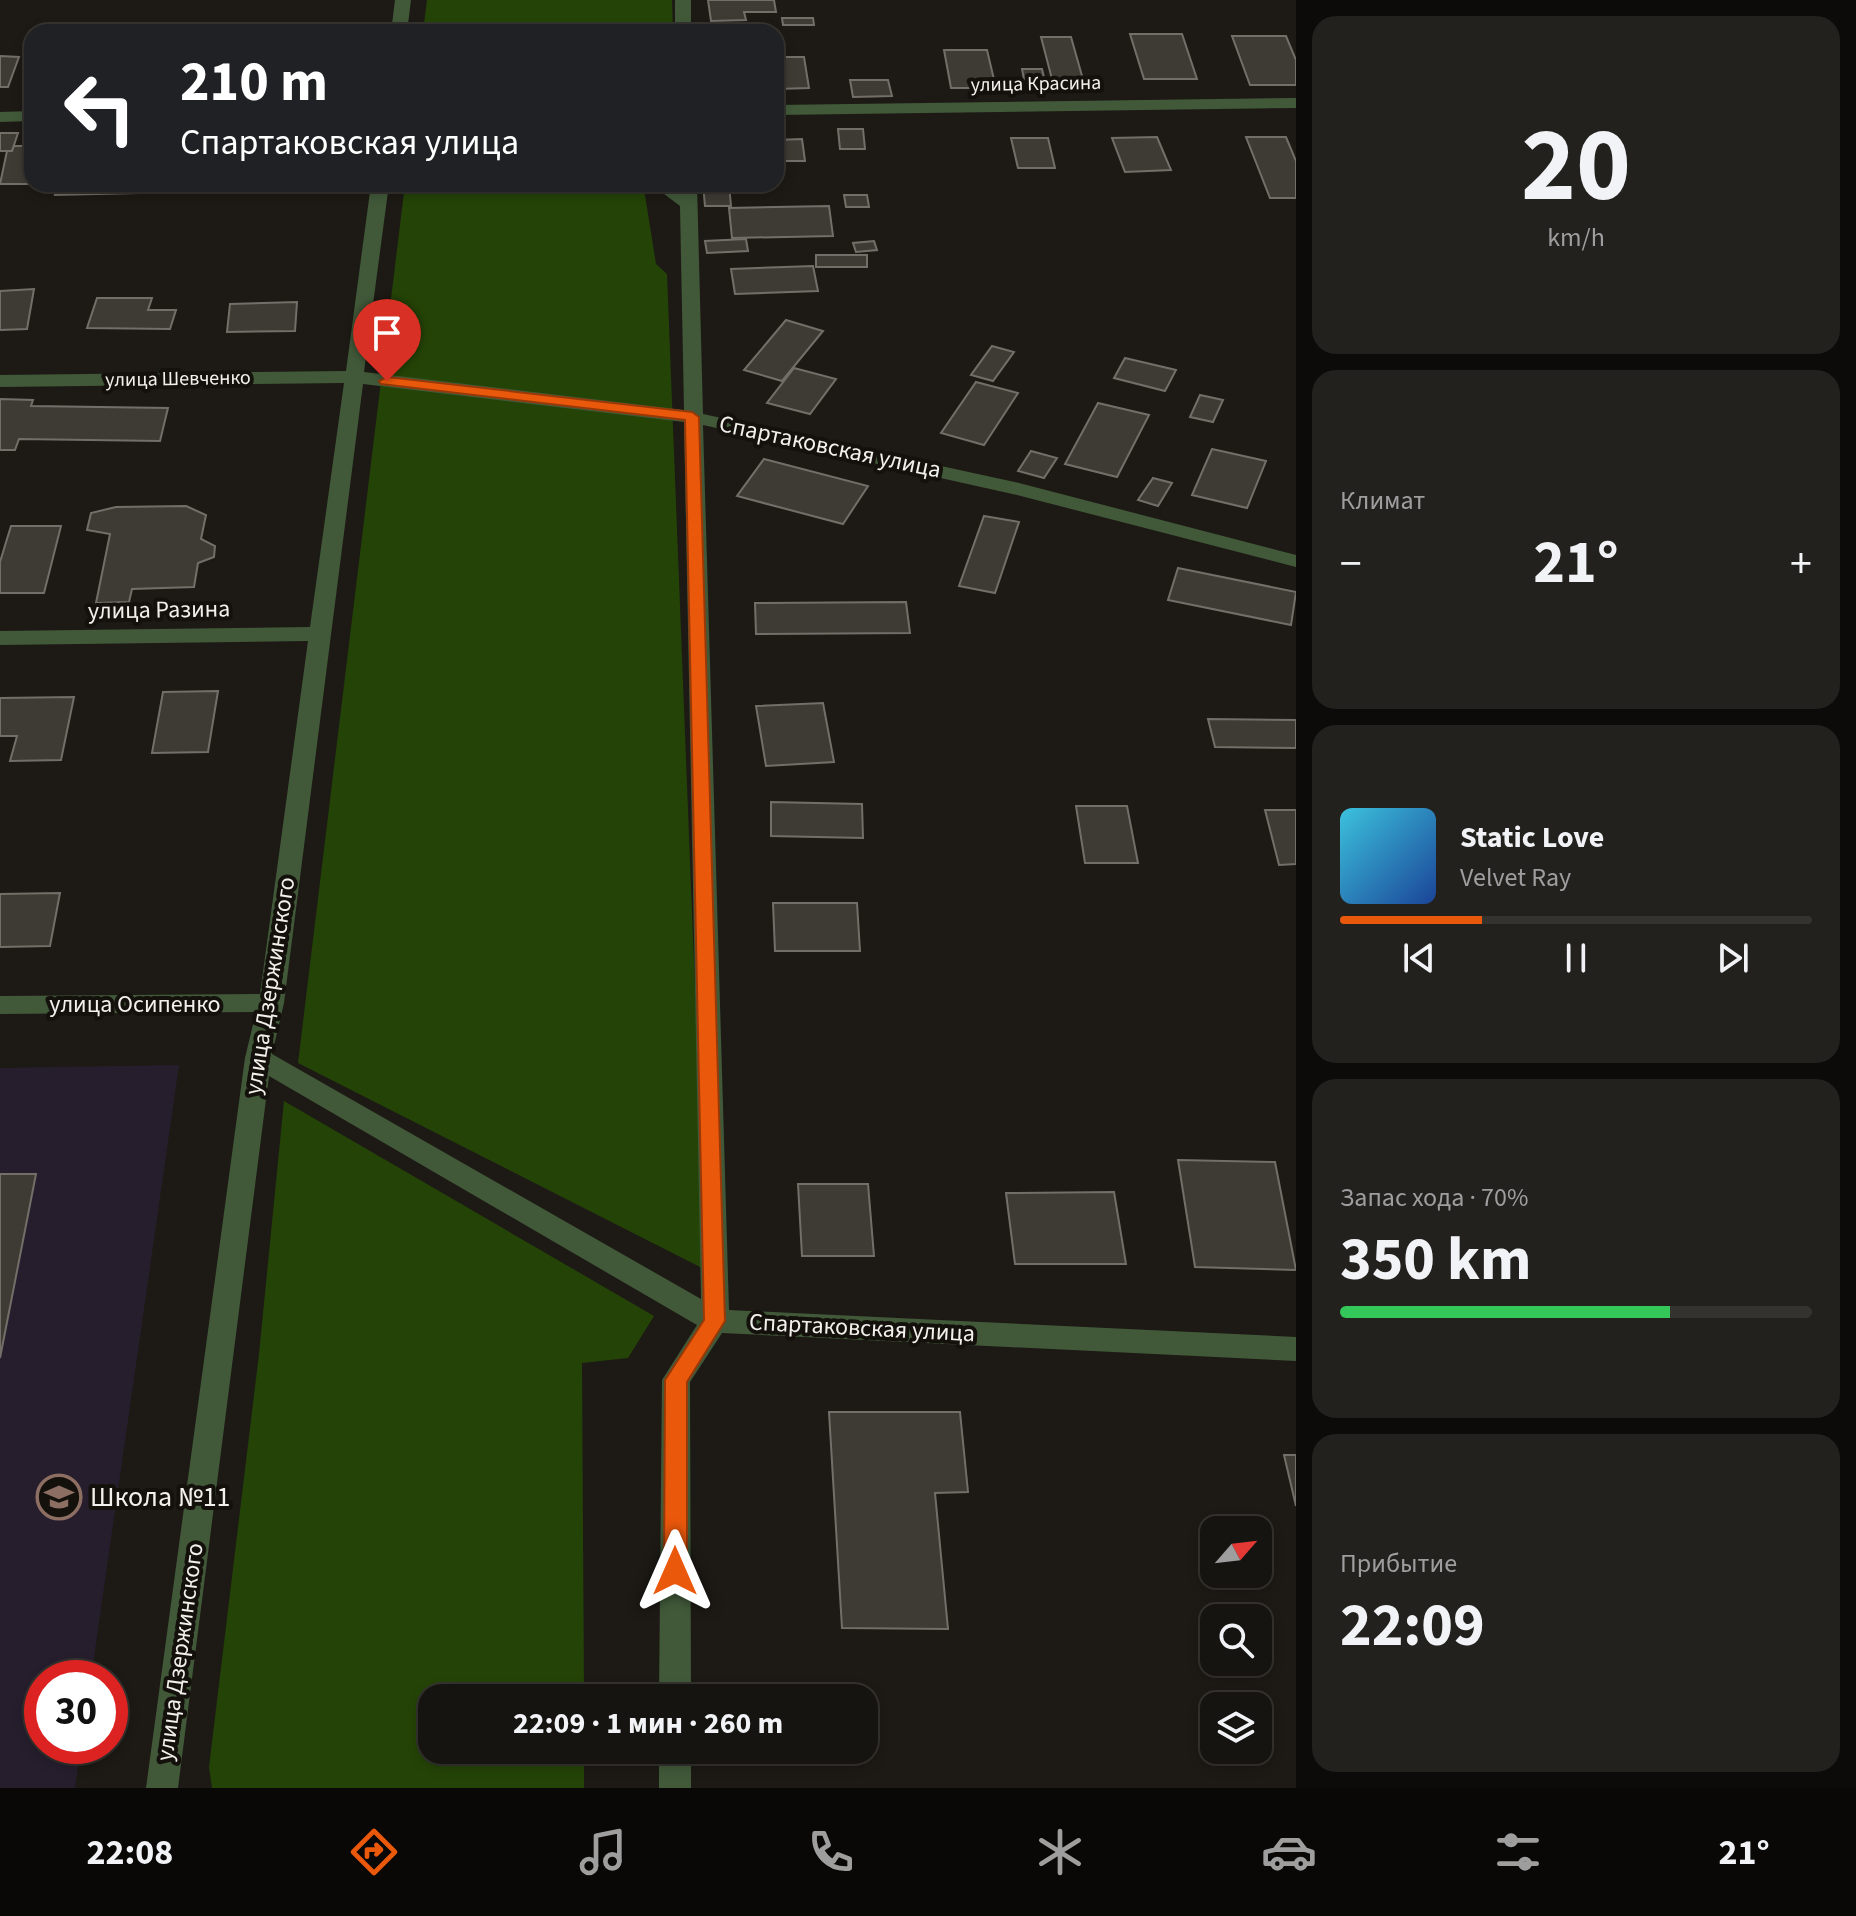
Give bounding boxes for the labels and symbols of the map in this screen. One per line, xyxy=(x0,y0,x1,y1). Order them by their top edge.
street label: улица Красина xyxy=(970,69,1102,99)
pin xyxy=(353,299,421,381)
street label: улица Шевченко xyxy=(105,364,251,394)
street label: Спартаковская улица xyxy=(716,406,944,488)
street label: улица Разина xyxy=(87,591,231,629)
street label: улица Дзержинского xyxy=(236,875,304,1097)
street label: улица Осипенко xyxy=(49,987,221,1022)
street label: Спартаковская улица xyxy=(748,1305,976,1351)
school or university icon: Школа №11 xyxy=(35,1473,83,1521)
place label: Школа №11 xyxy=(90,1477,231,1517)
north arrow xyxy=(1200,1516,1272,1588)
position arrow xyxy=(633,1529,717,1613)
street label: улица Дзержинского xyxy=(147,1541,213,1763)
speed limit sign: 30 xyxy=(24,1660,128,1764)

